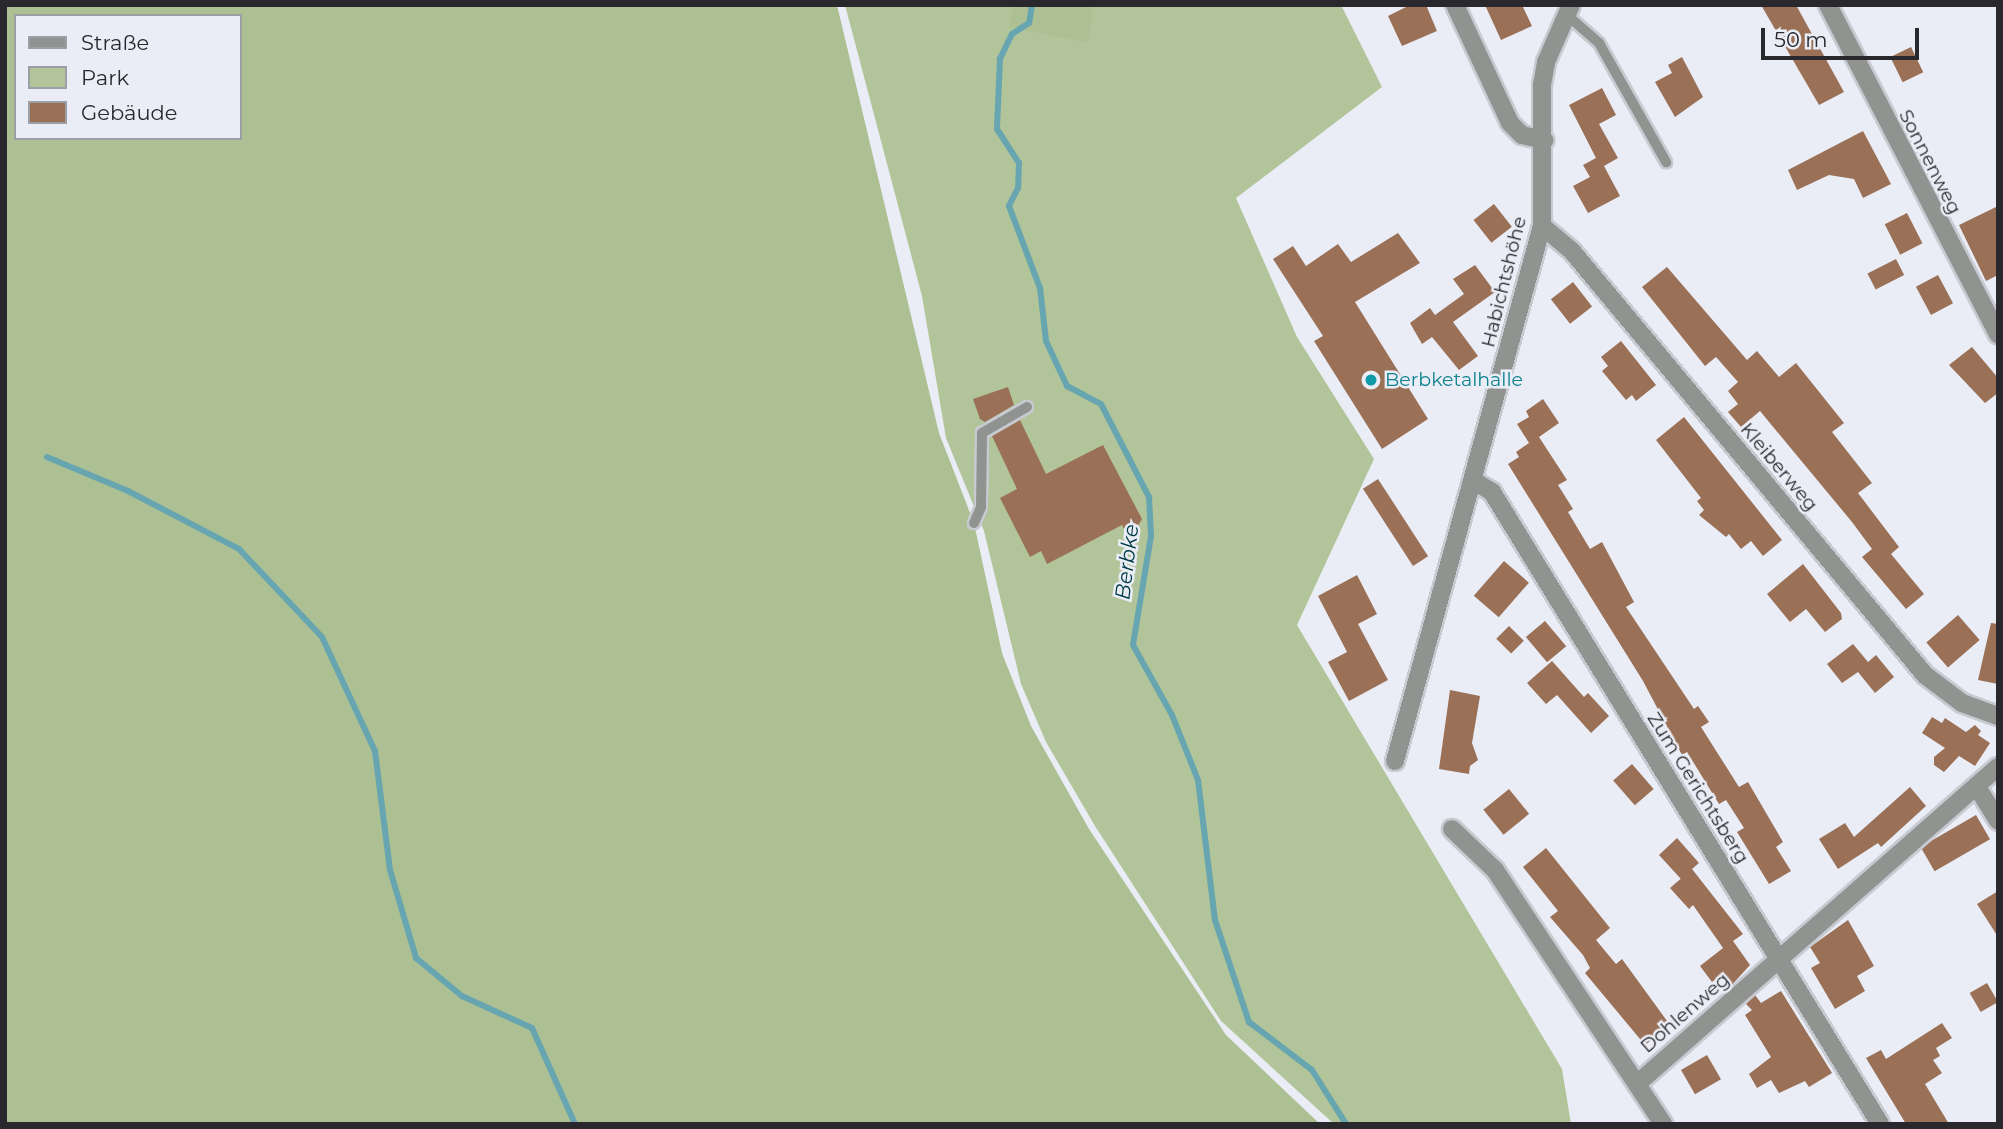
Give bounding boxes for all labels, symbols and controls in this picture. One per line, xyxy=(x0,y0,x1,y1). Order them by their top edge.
legend xyxy=(14,14,242,140)
scale bar xyxy=(1765,14,1923,58)
text: 50 m xyxy=(1774,27,1828,52)
text: Straße xyxy=(81,30,149,55)
text: Park xyxy=(81,65,129,90)
text: Gebäude xyxy=(81,100,178,125)
street label: Sonnenweg xyxy=(1894,106,1966,218)
street label: Habichtshöhe xyxy=(1477,214,1531,350)
place label: Berbketalhalle xyxy=(1385,369,1523,391)
marker: Berbketalhalle xyxy=(1363,372,1379,388)
street label: Kleiberweg xyxy=(1735,418,1823,516)
water label: Berbke xyxy=(1110,523,1144,601)
street label: Zum Gerichtsberg xyxy=(1642,708,1754,868)
street label: Dohlenweg xyxy=(1636,968,1734,1058)

